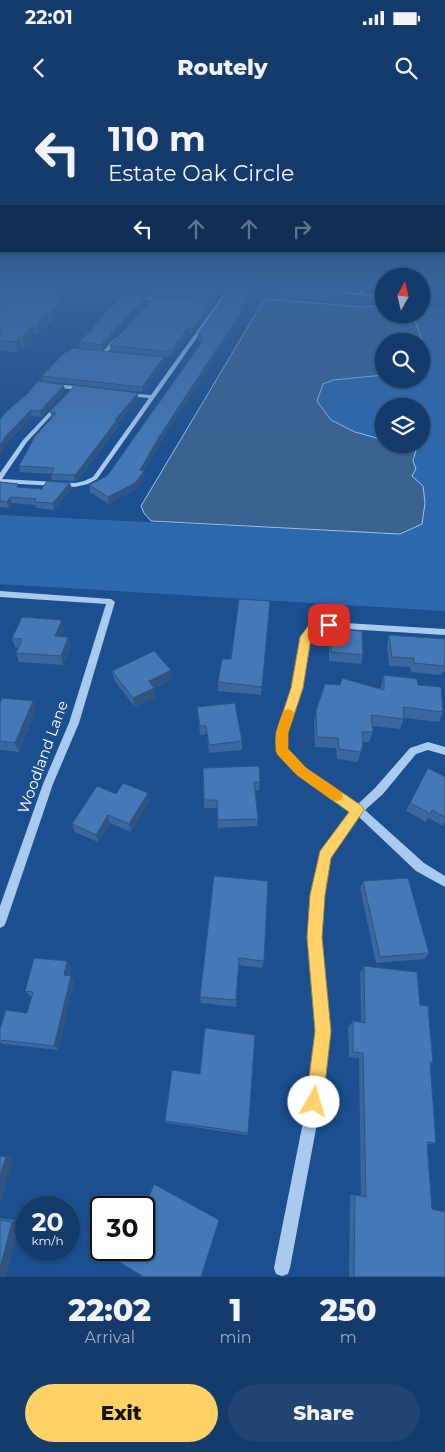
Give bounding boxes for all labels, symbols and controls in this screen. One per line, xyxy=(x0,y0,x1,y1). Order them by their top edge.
text: 22:01 xyxy=(25,6,73,29)
icon: back xyxy=(25,54,53,82)
text: Routely xyxy=(177,54,268,81)
icon: search xyxy=(392,54,420,82)
text: 110 m xyxy=(108,117,206,160)
icon: left xyxy=(25,120,90,185)
text: Estate Oak Circle xyxy=(108,160,294,187)
icon: left xyxy=(129,215,157,243)
icon: ahead xyxy=(182,215,210,243)
icon: ahead xyxy=(235,215,263,243)
icon: right xyxy=(288,215,316,243)
north arrow xyxy=(375,268,430,322)
map controls xyxy=(375,268,430,453)
button: search xyxy=(375,333,430,388)
button: layers xyxy=(375,398,430,453)
pin xyxy=(308,604,350,646)
icon: arrive xyxy=(315,611,343,639)
street label: Woodland Lane xyxy=(13,698,72,816)
position arrow xyxy=(287,1075,339,1127)
speed limit sign: 30 xyxy=(90,1196,155,1261)
text: 20 xyxy=(32,1207,63,1237)
text: km/h xyxy=(31,1233,64,1248)
text: 22:02 xyxy=(68,1292,151,1329)
text: 1 xyxy=(229,1292,242,1329)
text: 250 xyxy=(320,1292,377,1329)
text: Arrival xyxy=(84,1328,135,1347)
text: min xyxy=(219,1328,252,1347)
text: m xyxy=(340,1328,357,1347)
button: Exit xyxy=(25,1384,218,1442)
button: Share xyxy=(228,1384,420,1442)

